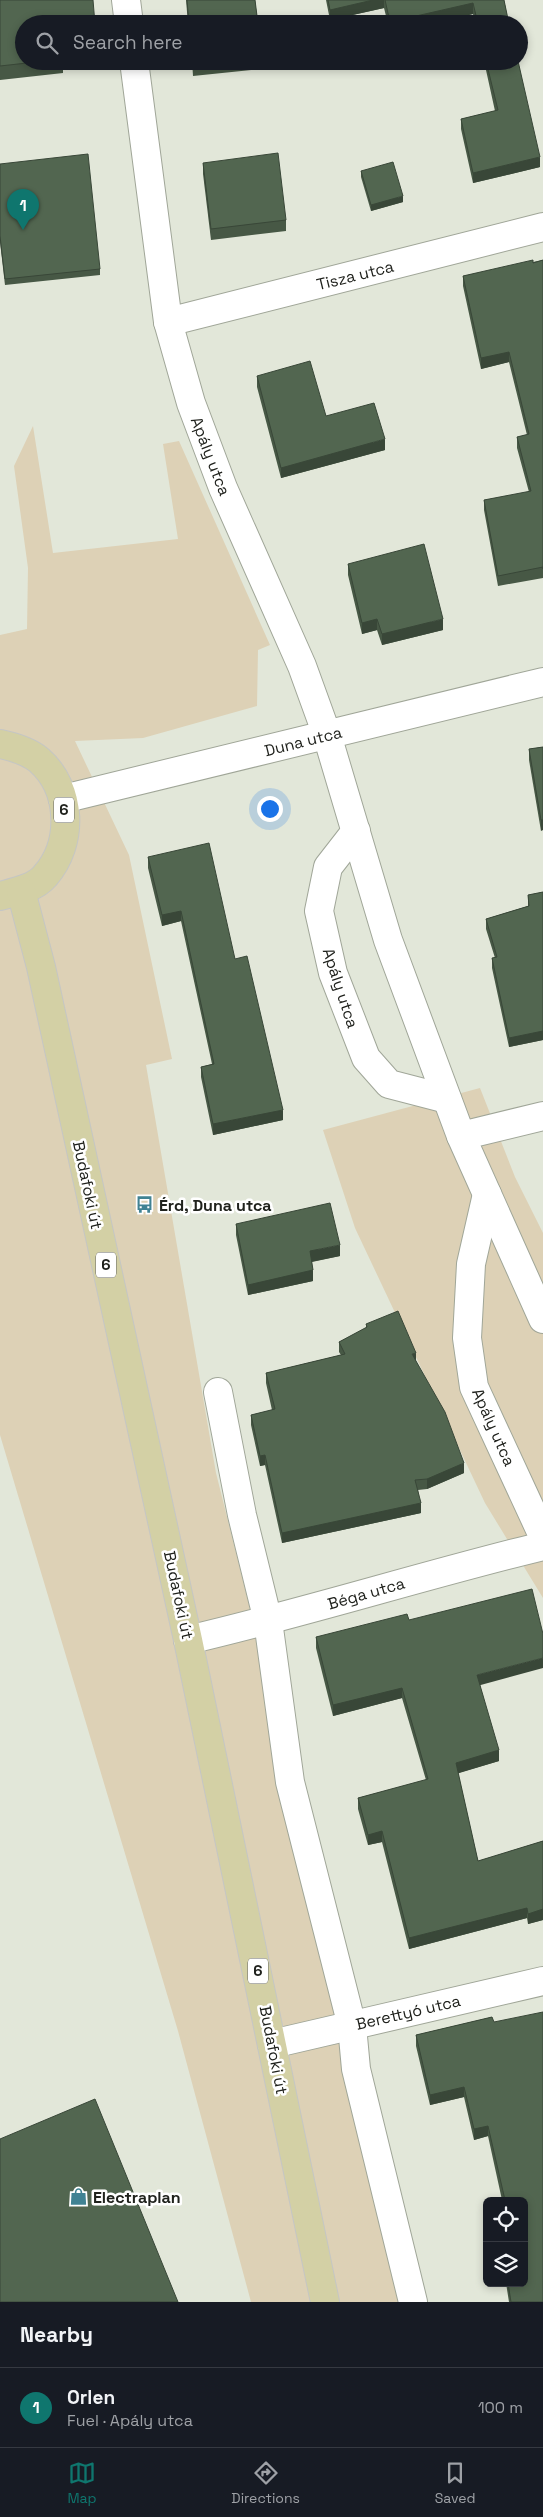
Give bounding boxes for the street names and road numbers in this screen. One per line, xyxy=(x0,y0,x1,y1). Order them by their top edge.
street label: Tisza utca xyxy=(314,256,396,295)
street label: Apály utca xyxy=(186,414,235,499)
street label: Duna utca xyxy=(262,722,344,761)
road number: 6 xyxy=(54,798,74,822)
street label: Apály utca xyxy=(318,945,363,1031)
street label: Budafoki út xyxy=(68,1139,107,1231)
road number: 6 xyxy=(96,1252,116,1278)
street label: Apály utca xyxy=(467,1385,520,1469)
street label: Budafoki út xyxy=(159,1549,198,1641)
street label: Béga utca xyxy=(325,1572,407,1614)
road number: 6 xyxy=(248,1958,268,1984)
street label: Berettyó utca xyxy=(354,1990,463,2035)
street label: Budafoki út xyxy=(255,2004,292,2096)

